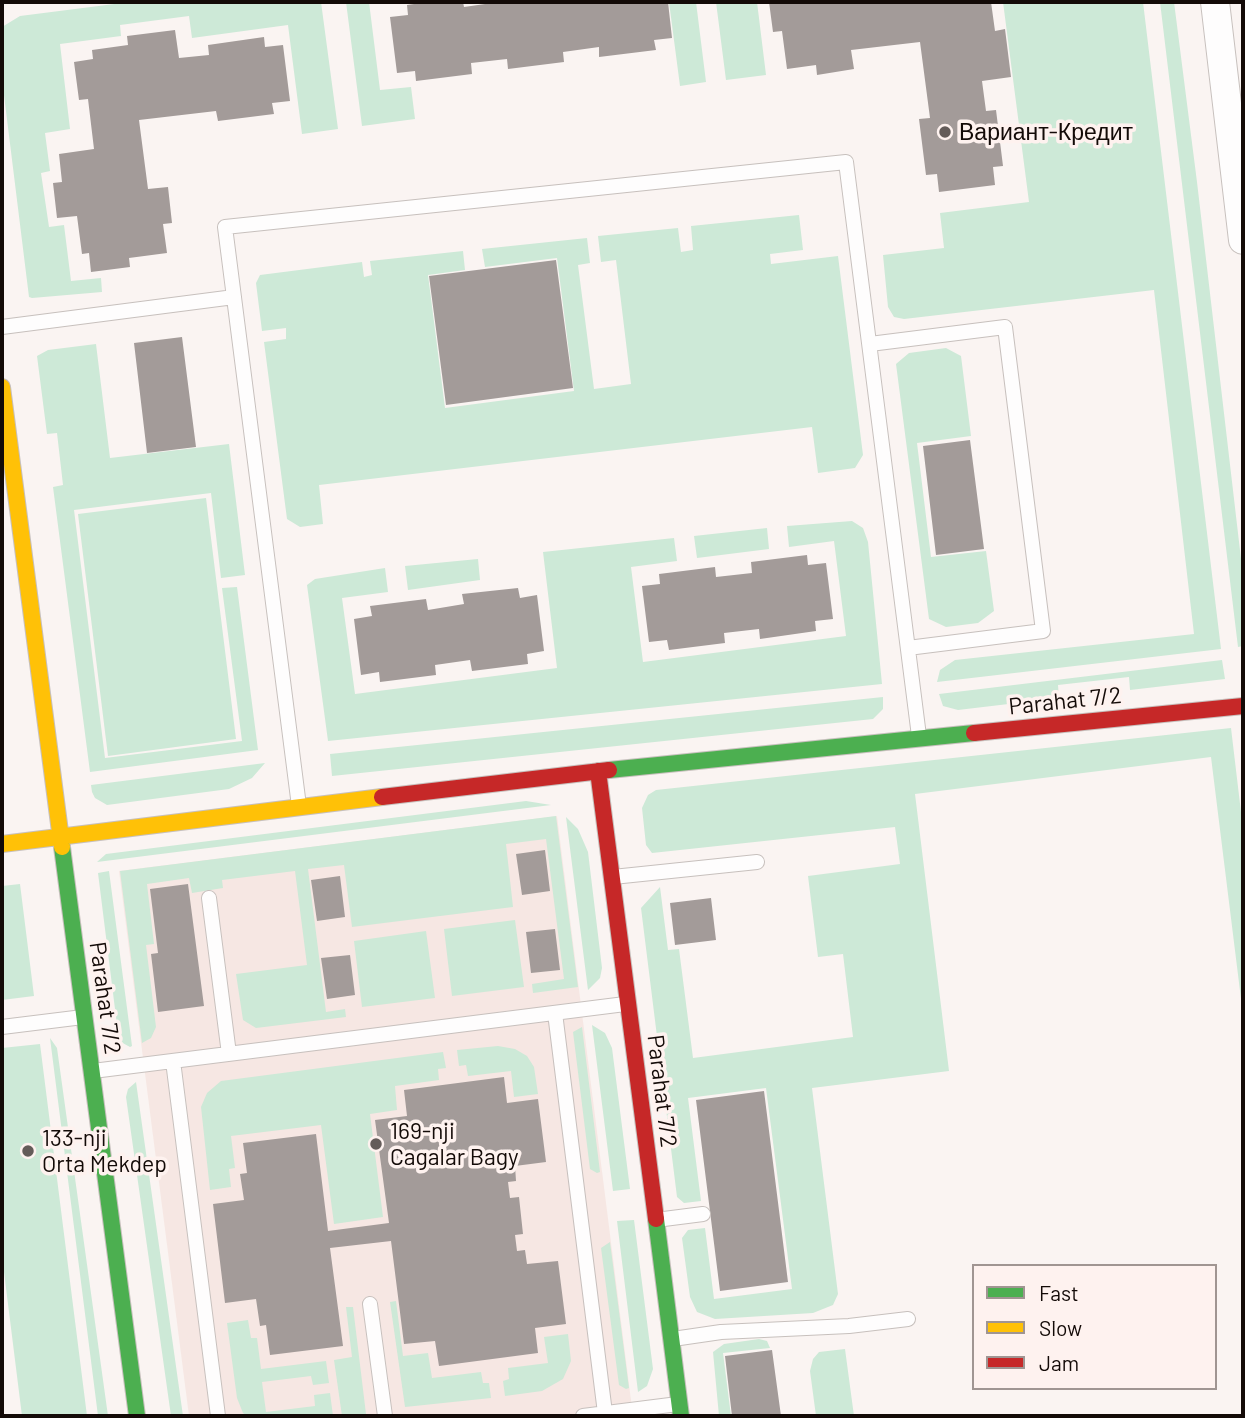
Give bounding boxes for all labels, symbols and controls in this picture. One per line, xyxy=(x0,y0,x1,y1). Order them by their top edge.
place label: Вариант-Кредит xyxy=(959,118,1133,146)
marker: Вариант-Кредит xyxy=(937,124,953,140)
street label: Parahat 7/2 xyxy=(1007,681,1123,721)
street label: Parahat 7/2 xyxy=(83,940,127,1056)
street label: Parahat 7/2 xyxy=(641,1033,683,1149)
place label: 169-nji Cagalar Bagy xyxy=(390,1117,519,1171)
place label: 133-nji Orta Mekdep xyxy=(42,1124,167,1178)
marker: 169-nji Cagalar Bagy xyxy=(368,1136,384,1152)
marker: 133-nji Orta Mekdep xyxy=(20,1143,36,1159)
legend xyxy=(972,1264,1217,1390)
text: Fast xyxy=(1039,1280,1079,1305)
text: Slow xyxy=(1039,1315,1082,1340)
text: Jam xyxy=(1039,1350,1079,1375)

